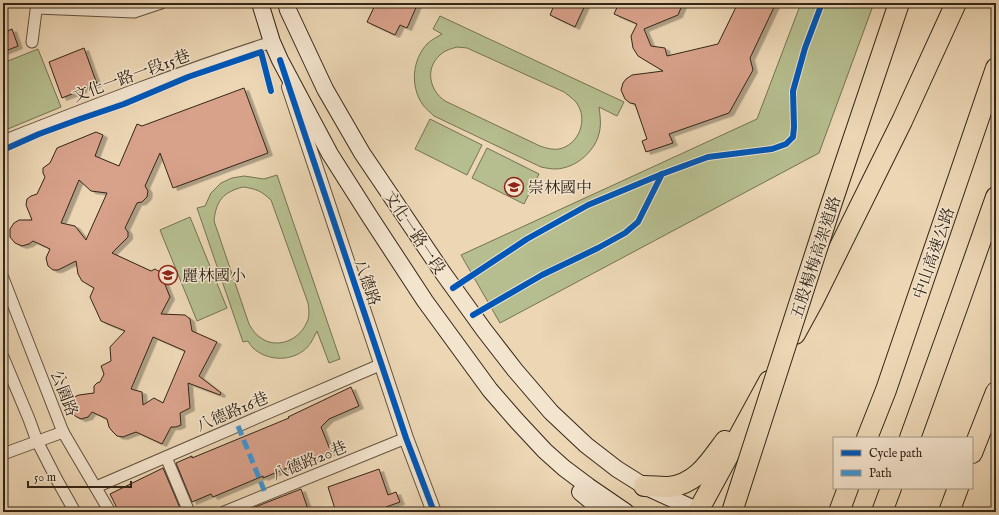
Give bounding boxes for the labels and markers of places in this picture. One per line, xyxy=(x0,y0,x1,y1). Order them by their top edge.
school or university icon: 崇林國中 xyxy=(503,176,525,198)
place label: 崇林國中 xyxy=(528,179,592,199)
school or university icon: 麗林國小 xyxy=(157,264,179,286)
place label: 麗林國小 xyxy=(182,267,246,287)

